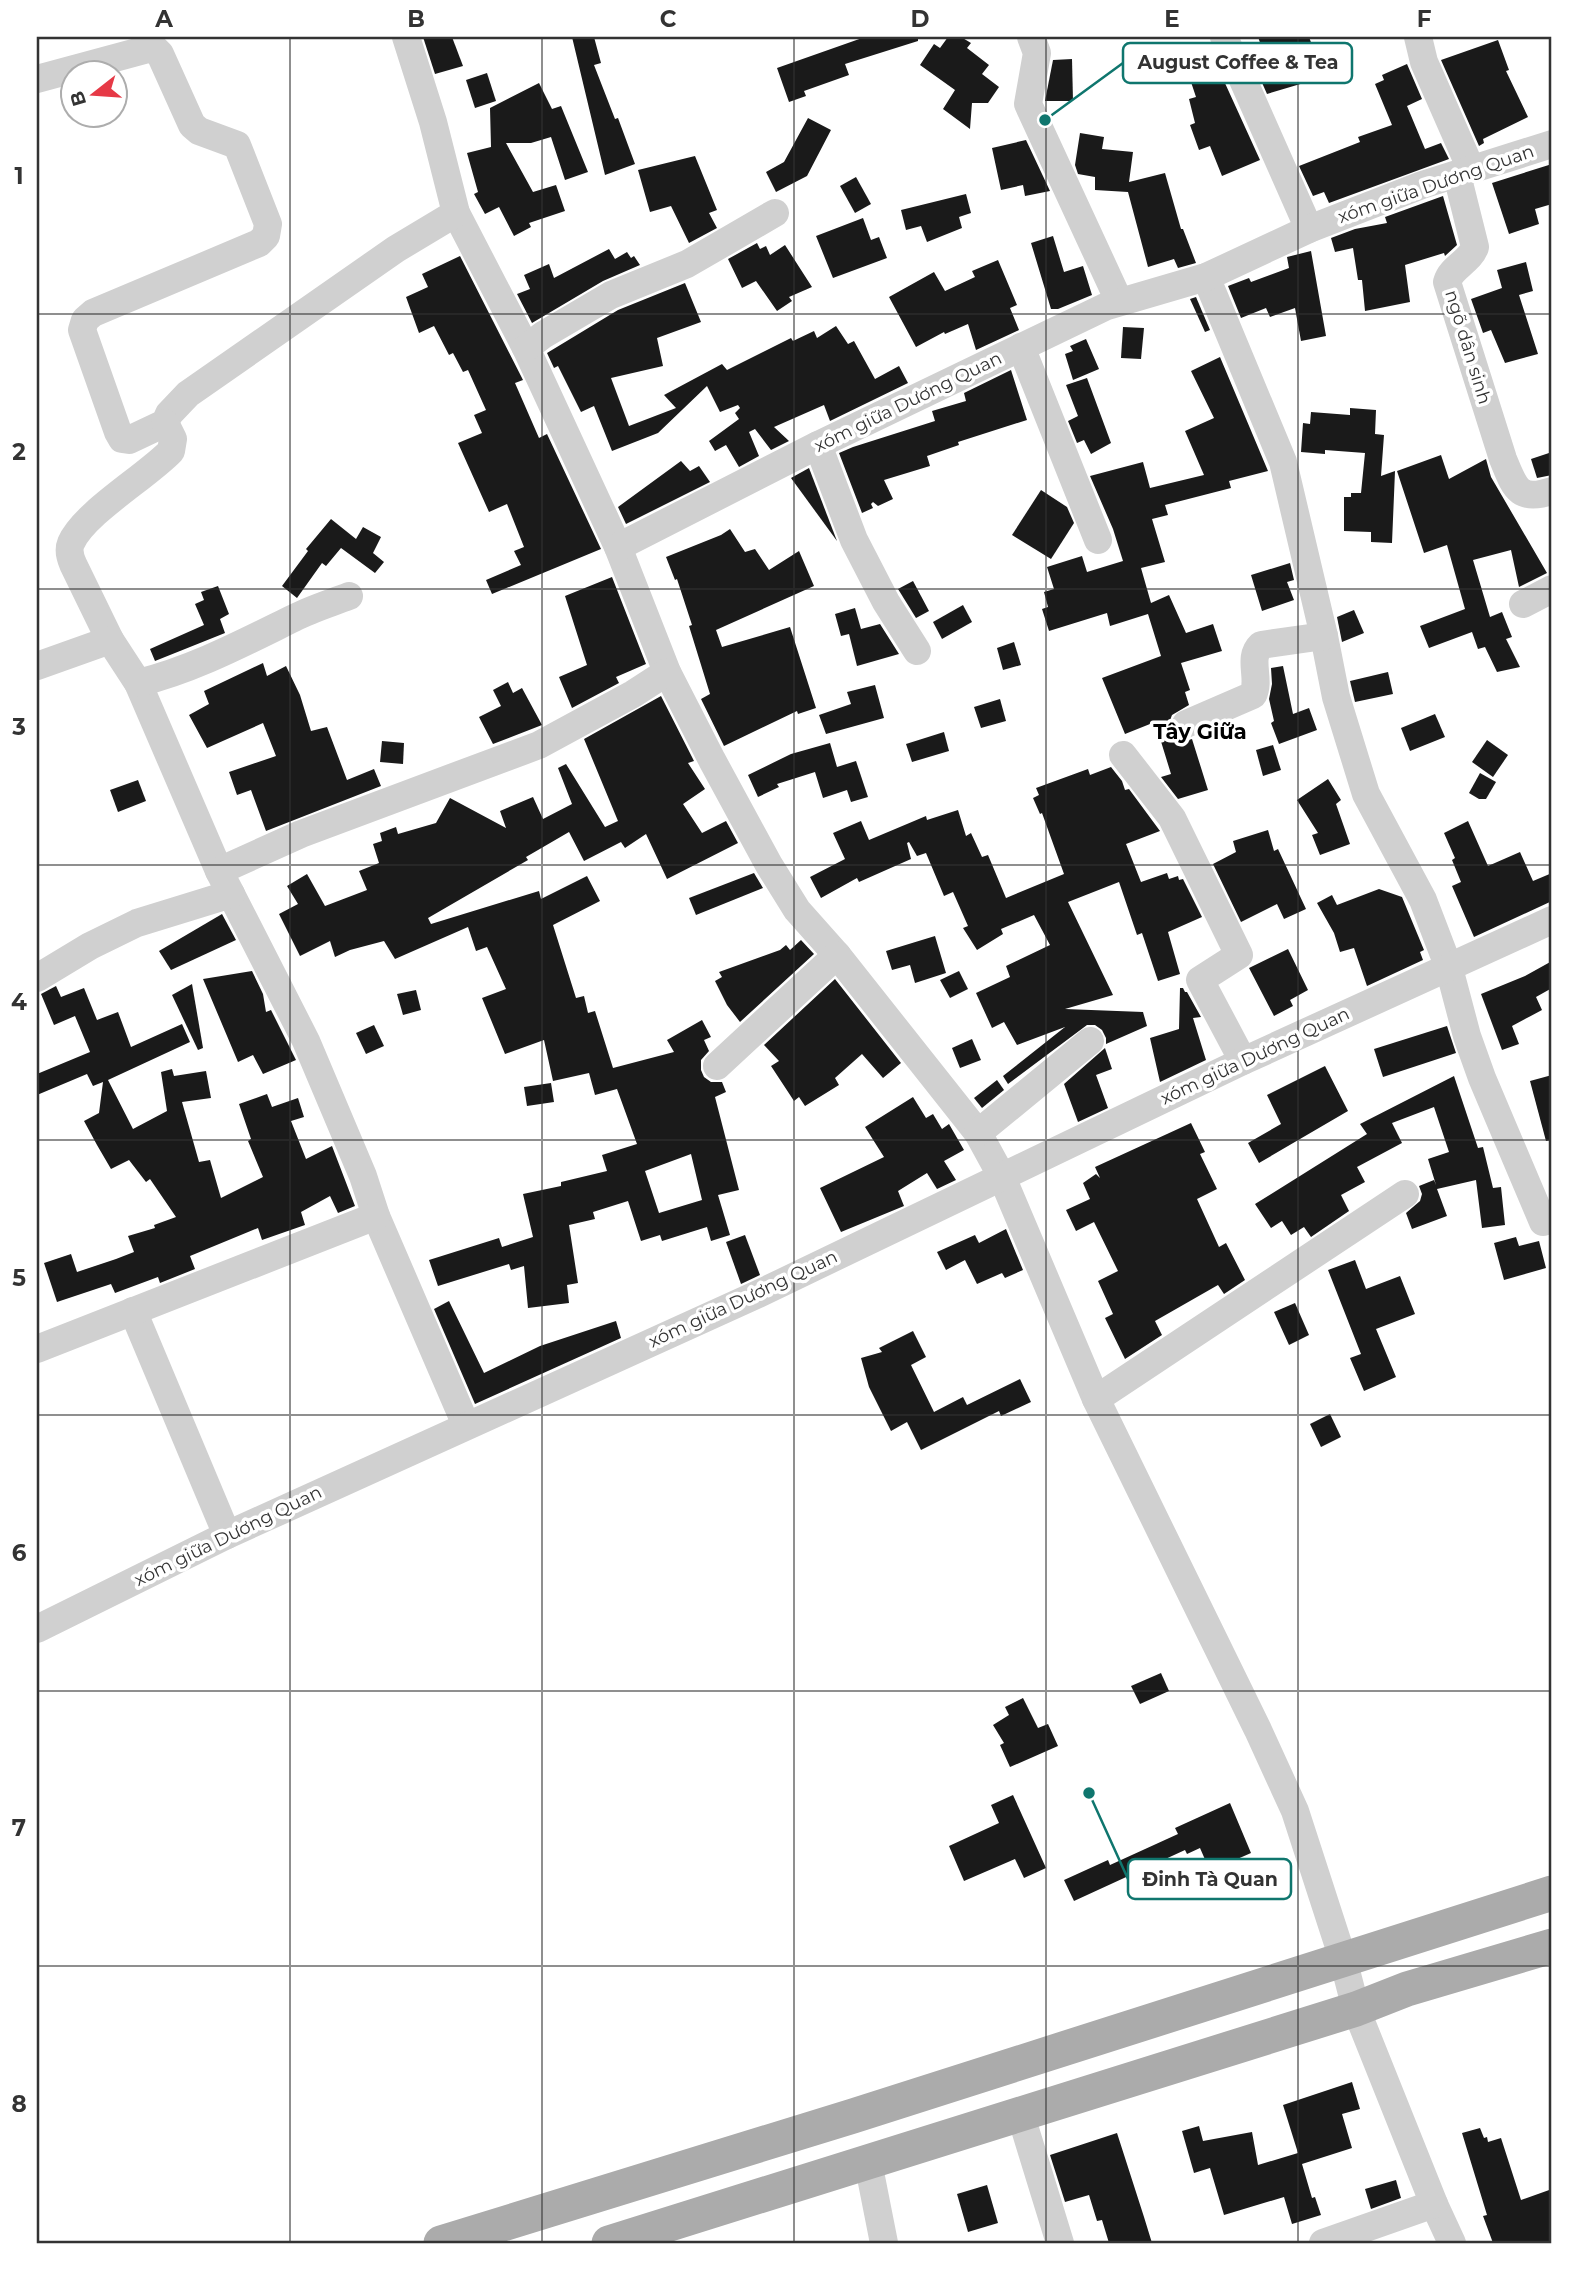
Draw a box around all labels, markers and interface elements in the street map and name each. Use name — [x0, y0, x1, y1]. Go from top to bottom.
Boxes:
text: A — [154, 5, 173, 33]
text: B — [407, 5, 425, 33]
text: C — [660, 5, 677, 33]
text: D — [911, 5, 930, 33]
text: E — [1164, 5, 1180, 33]
text: F — [1417, 5, 1432, 33]
callout: August Coffee & Tea — [1123, 43, 1352, 83]
text: August Coffee & Tea — [1137, 51, 1338, 74]
north arrow — [60, 60, 130, 130]
text: B — [65, 89, 91, 109]
street label: xóm giữa Dương Quan — [1335, 140, 1537, 228]
text: 1 — [14, 162, 24, 190]
street label: ngõ dân sinh — [1440, 287, 1496, 407]
street label: xóm giữa Dương Quan — [811, 347, 1005, 457]
text: 2 — [12, 438, 26, 466]
text: 3 — [11, 713, 26, 741]
district label: Tây Giữa — [1153, 719, 1247, 744]
text: 4 — [11, 988, 27, 1016]
street label: xóm giữa Dương Quan — [1157, 1002, 1353, 1110]
street label: xóm giữa Dương Quan — [645, 1245, 841, 1353]
text: 5 — [12, 1264, 26, 1292]
street label: xóm giữa Dương Quan — [131, 1481, 325, 1591]
text: 6 — [12, 1539, 27, 1567]
text: 7 — [12, 1814, 26, 1842]
callout: Đinh Tà Quan — [1128, 1859, 1291, 1899]
text: Đinh Tà Quan — [1142, 1868, 1278, 1891]
text: 8 — [11, 2090, 27, 2118]

